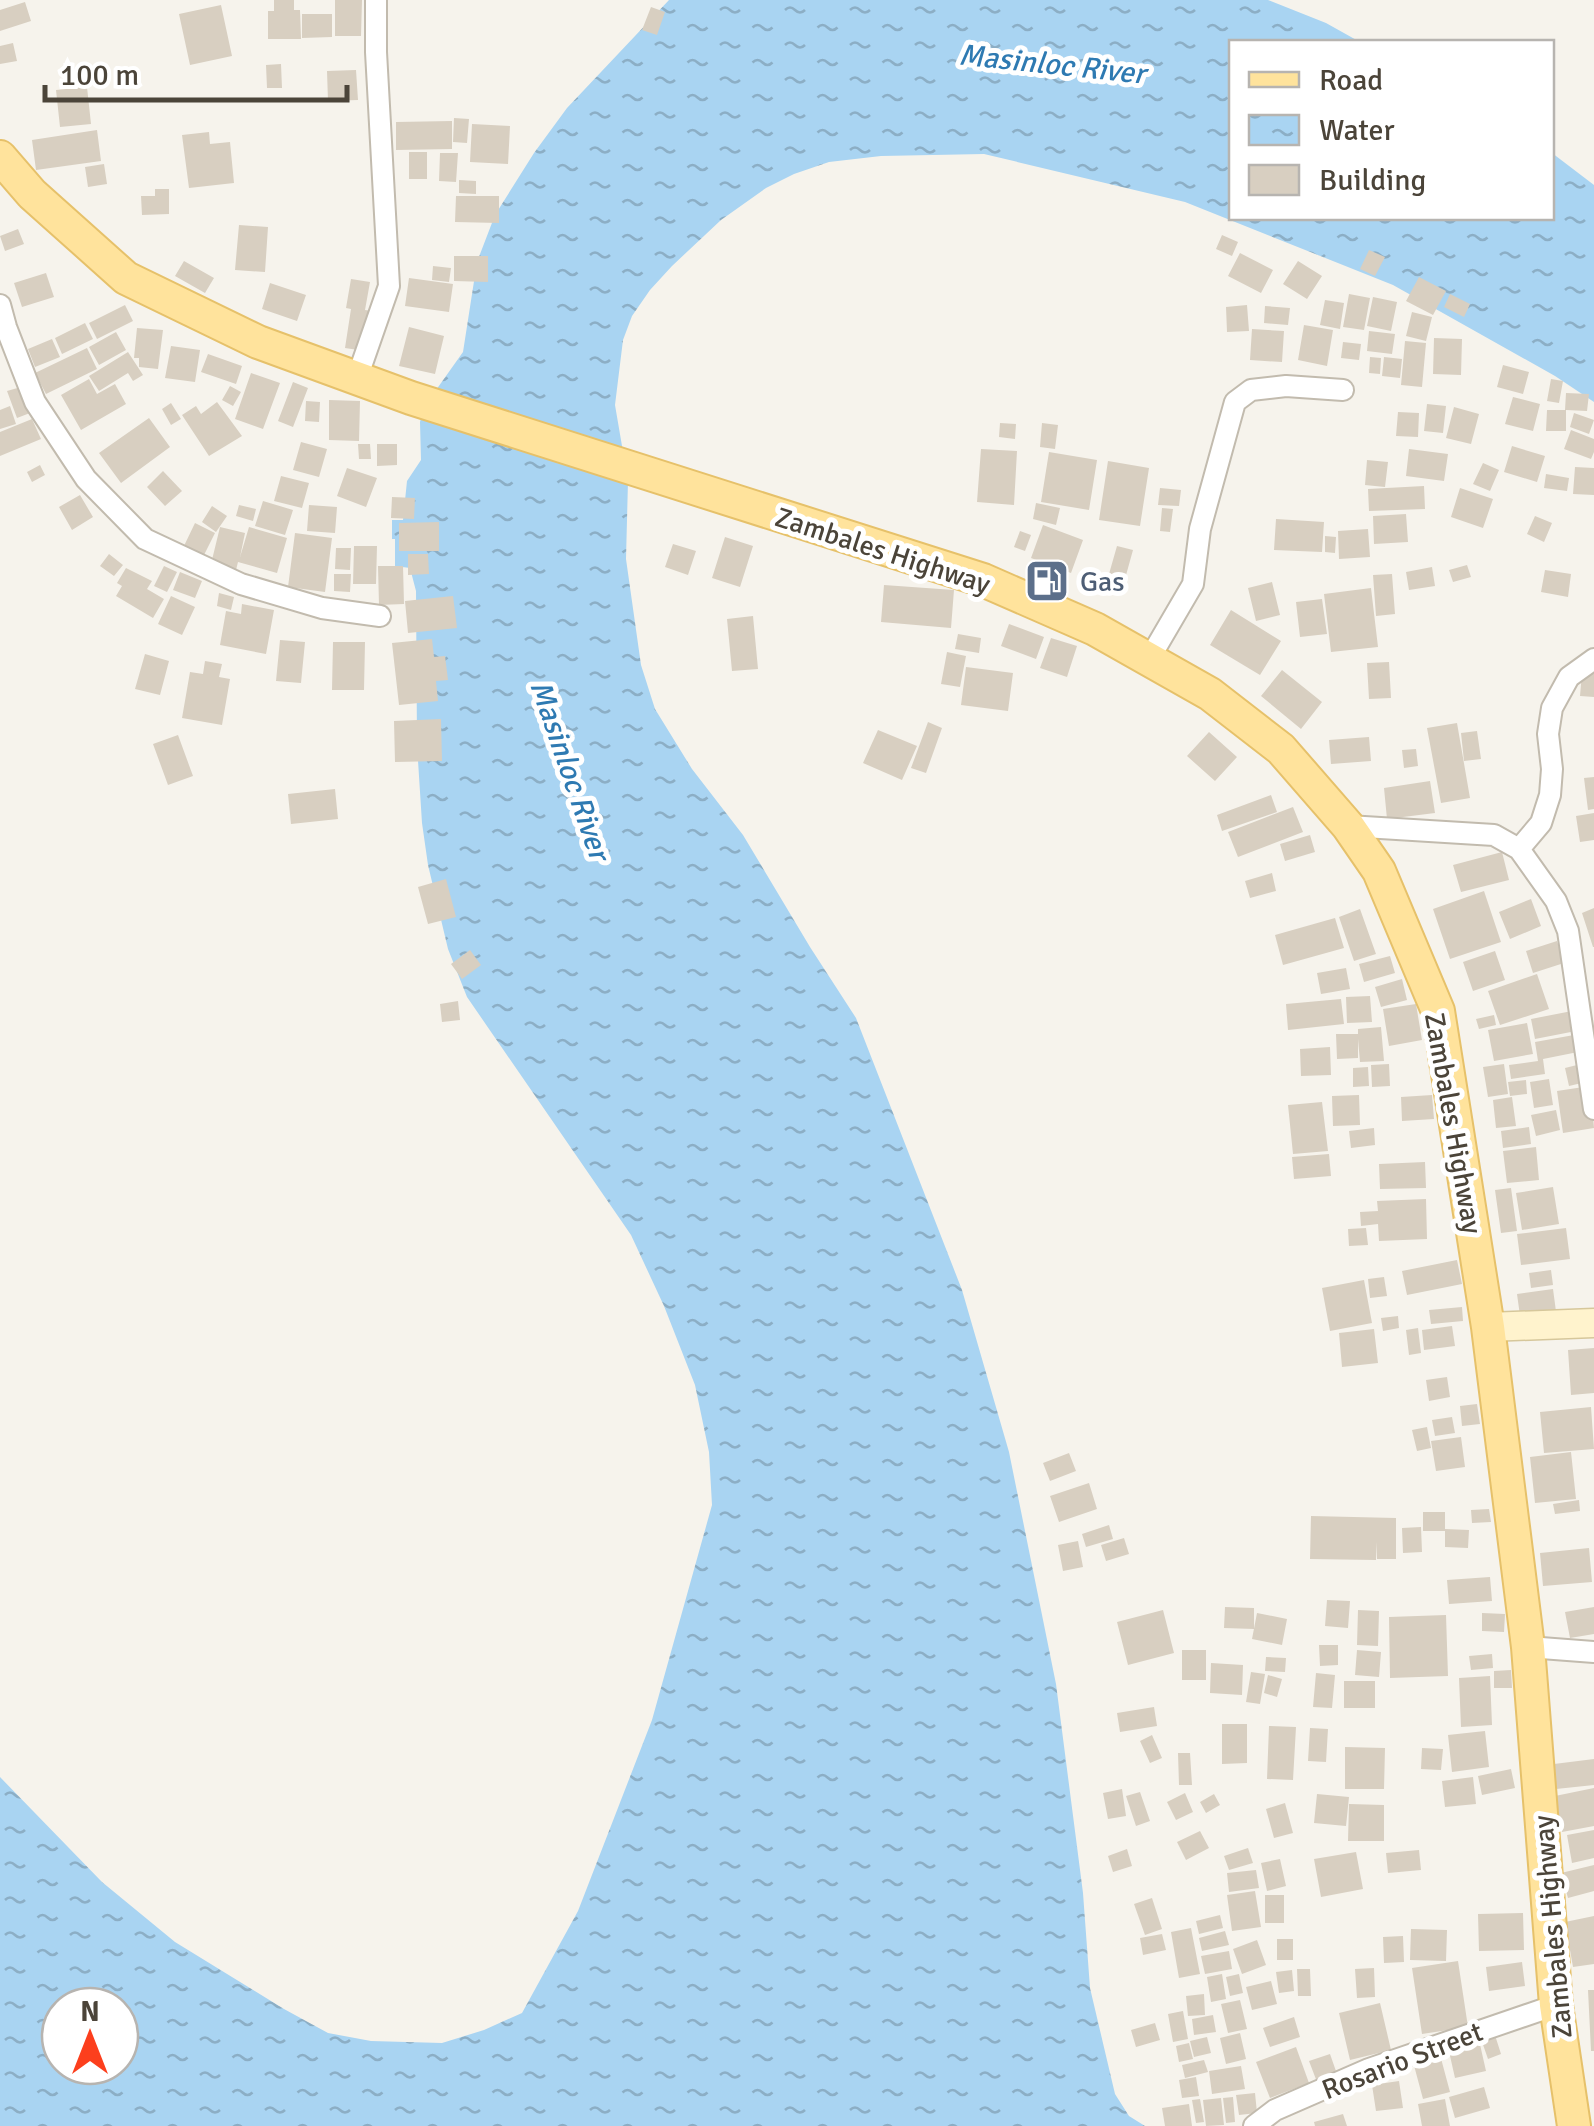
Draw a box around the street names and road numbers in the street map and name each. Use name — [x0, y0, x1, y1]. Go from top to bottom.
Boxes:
street label: Zambales Highway — [771, 500, 995, 602]
street label: Zambales Highway — [1417, 1010, 1489, 1236]
street label: Zambales Highway — [1526, 1814, 1580, 2040]
street label: Rosario Street — [1317, 2015, 1488, 2107]

